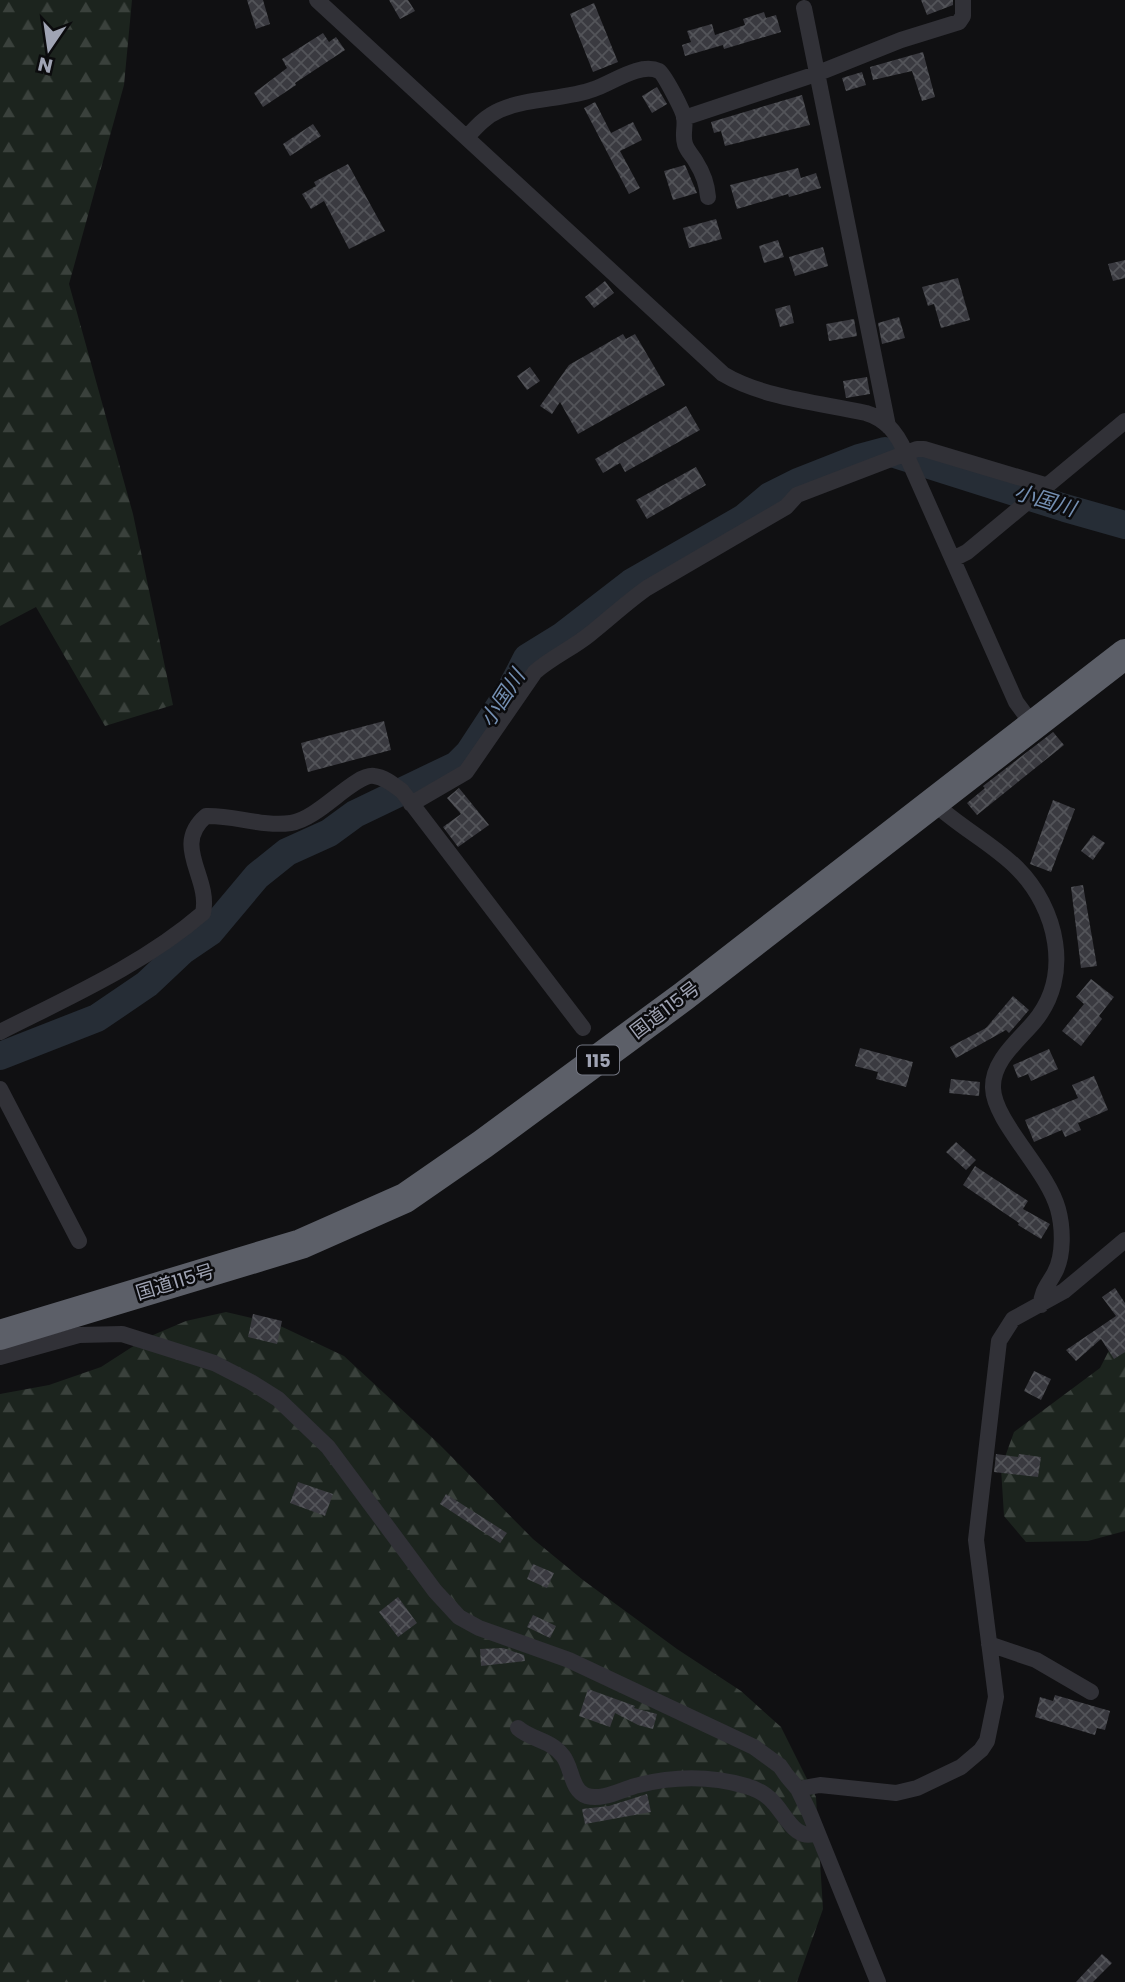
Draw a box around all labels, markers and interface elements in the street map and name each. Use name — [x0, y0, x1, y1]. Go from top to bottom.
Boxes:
north arrow — [14, 14, 84, 84]
text: N — [35, 50, 55, 80]
water label: 小国川 — [1011, 477, 1081, 524]
water label: 小国川 — [473, 662, 532, 732]
street label: 国道115号 — [624, 975, 706, 1045]
road number: 115 — [577, 1045, 619, 1074]
street label: 国道115号 — [132, 1257, 218, 1307]

